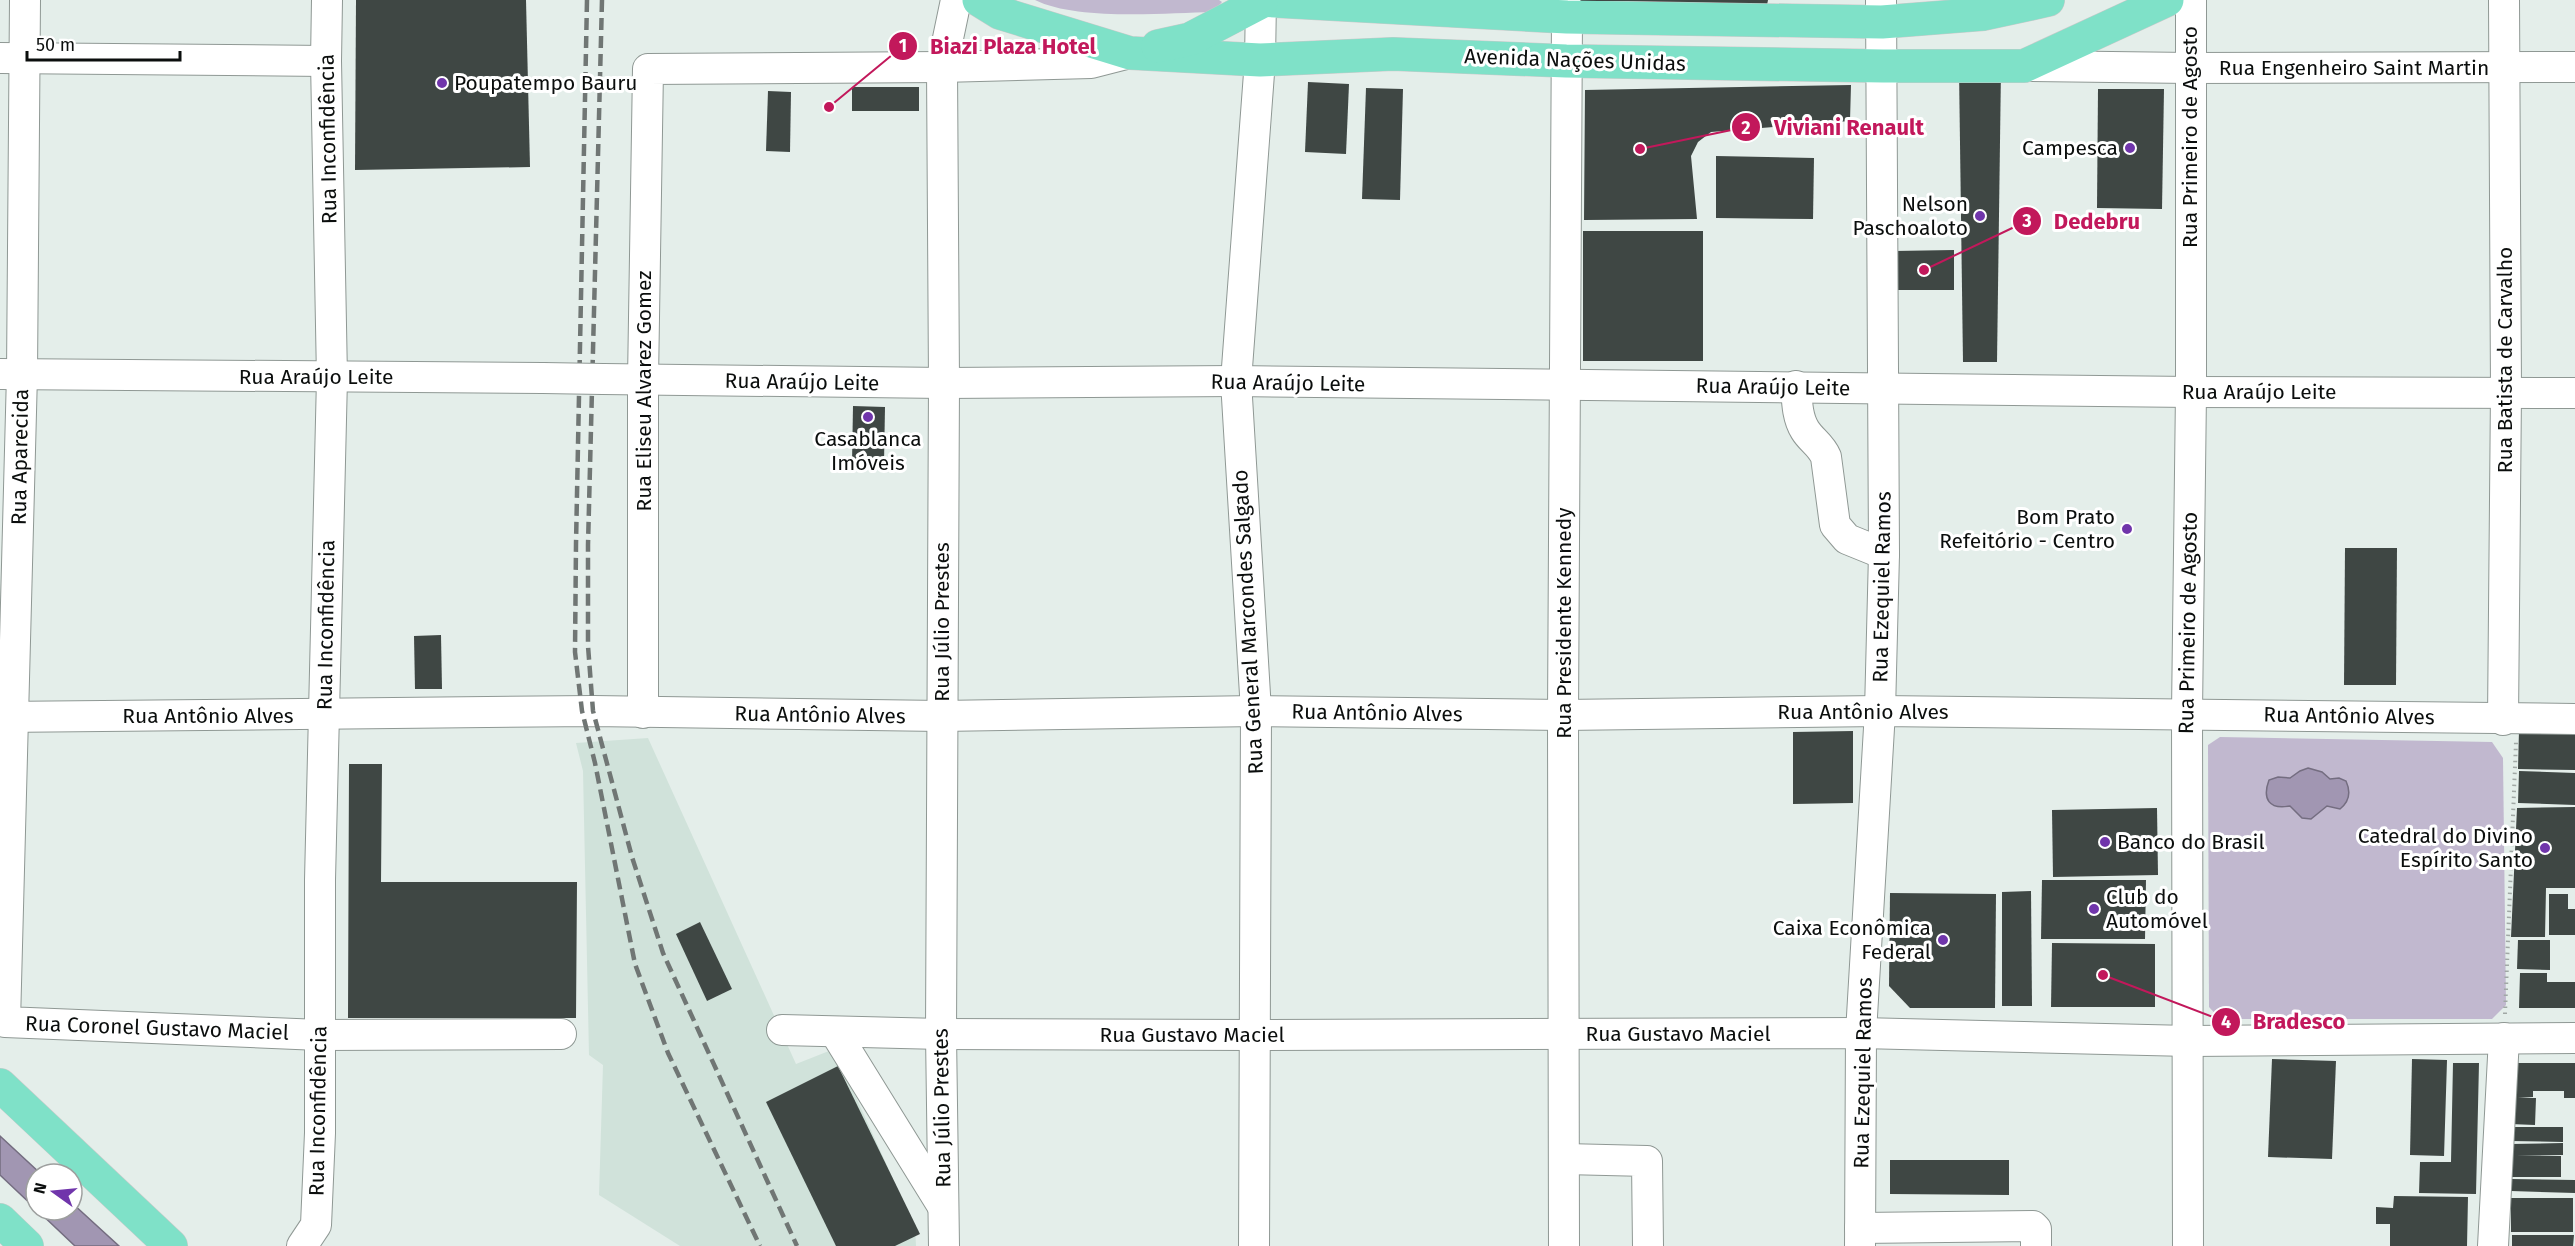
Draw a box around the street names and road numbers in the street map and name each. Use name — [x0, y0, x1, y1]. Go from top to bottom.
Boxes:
street label: Rua Primeiro de Agosto — [2177, 26, 2203, 248]
street label: Avenida Nações Unidas — [1464, 43, 1686, 77]
street label: Rua Inconfidência — [314, 54, 342, 224]
street label: Rua Engenheiro Saint Martin — [2219, 55, 2489, 81]
street label: Rua Batista de Carvalho — [2492, 247, 2518, 473]
street label: Rua Eliseu Alvarez Gomez — [631, 270, 657, 512]
street label: Rua Araújo Leite — [239, 364, 393, 390]
street label: Rua Araújo Leite — [724, 368, 880, 396]
street label: Rua Araújo Leite — [1210, 369, 1366, 397]
street label: Rua Araújo Leite — [1695, 373, 1851, 401]
street label: Rua Araújo Leite — [2182, 379, 2336, 405]
street label: Rua Aparecida — [6, 389, 34, 525]
street label: Rua General Marcondes Salgado — [1227, 469, 1269, 775]
street label: Rua Ezequiel Ramos — [1867, 491, 1897, 683]
street label: Rua Presidente Kennedy — [1551, 507, 1577, 739]
street label: Rua Primeiro de Agosto — [2173, 512, 2203, 734]
street label: Rua Inconfidência — [312, 540, 340, 710]
street label: Rua Júlio Prestes — [929, 542, 955, 702]
street label: Rua Antônio Alves — [1291, 699, 1463, 727]
street label: Rua Antônio Alves — [1777, 699, 1949, 725]
street label: Rua Antônio Alves — [734, 701, 906, 729]
street label: Rua Antônio Alves — [2263, 702, 2435, 730]
street label: Rua Antônio Alves — [122, 703, 294, 729]
street label: Rua Ezequiel Ramos — [1848, 977, 1878, 1169]
street label: Rua Coronel Gustavo Maciel — [25, 1010, 289, 1046]
street label: Rua Gustavo Maciel — [1585, 1021, 1771, 1047]
street label: Rua Gustavo Maciel — [1099, 1022, 1285, 1048]
street label: Rua Inconfidência — [304, 1026, 332, 1196]
street label: Rua Júlio Prestes — [928, 1028, 956, 1188]

